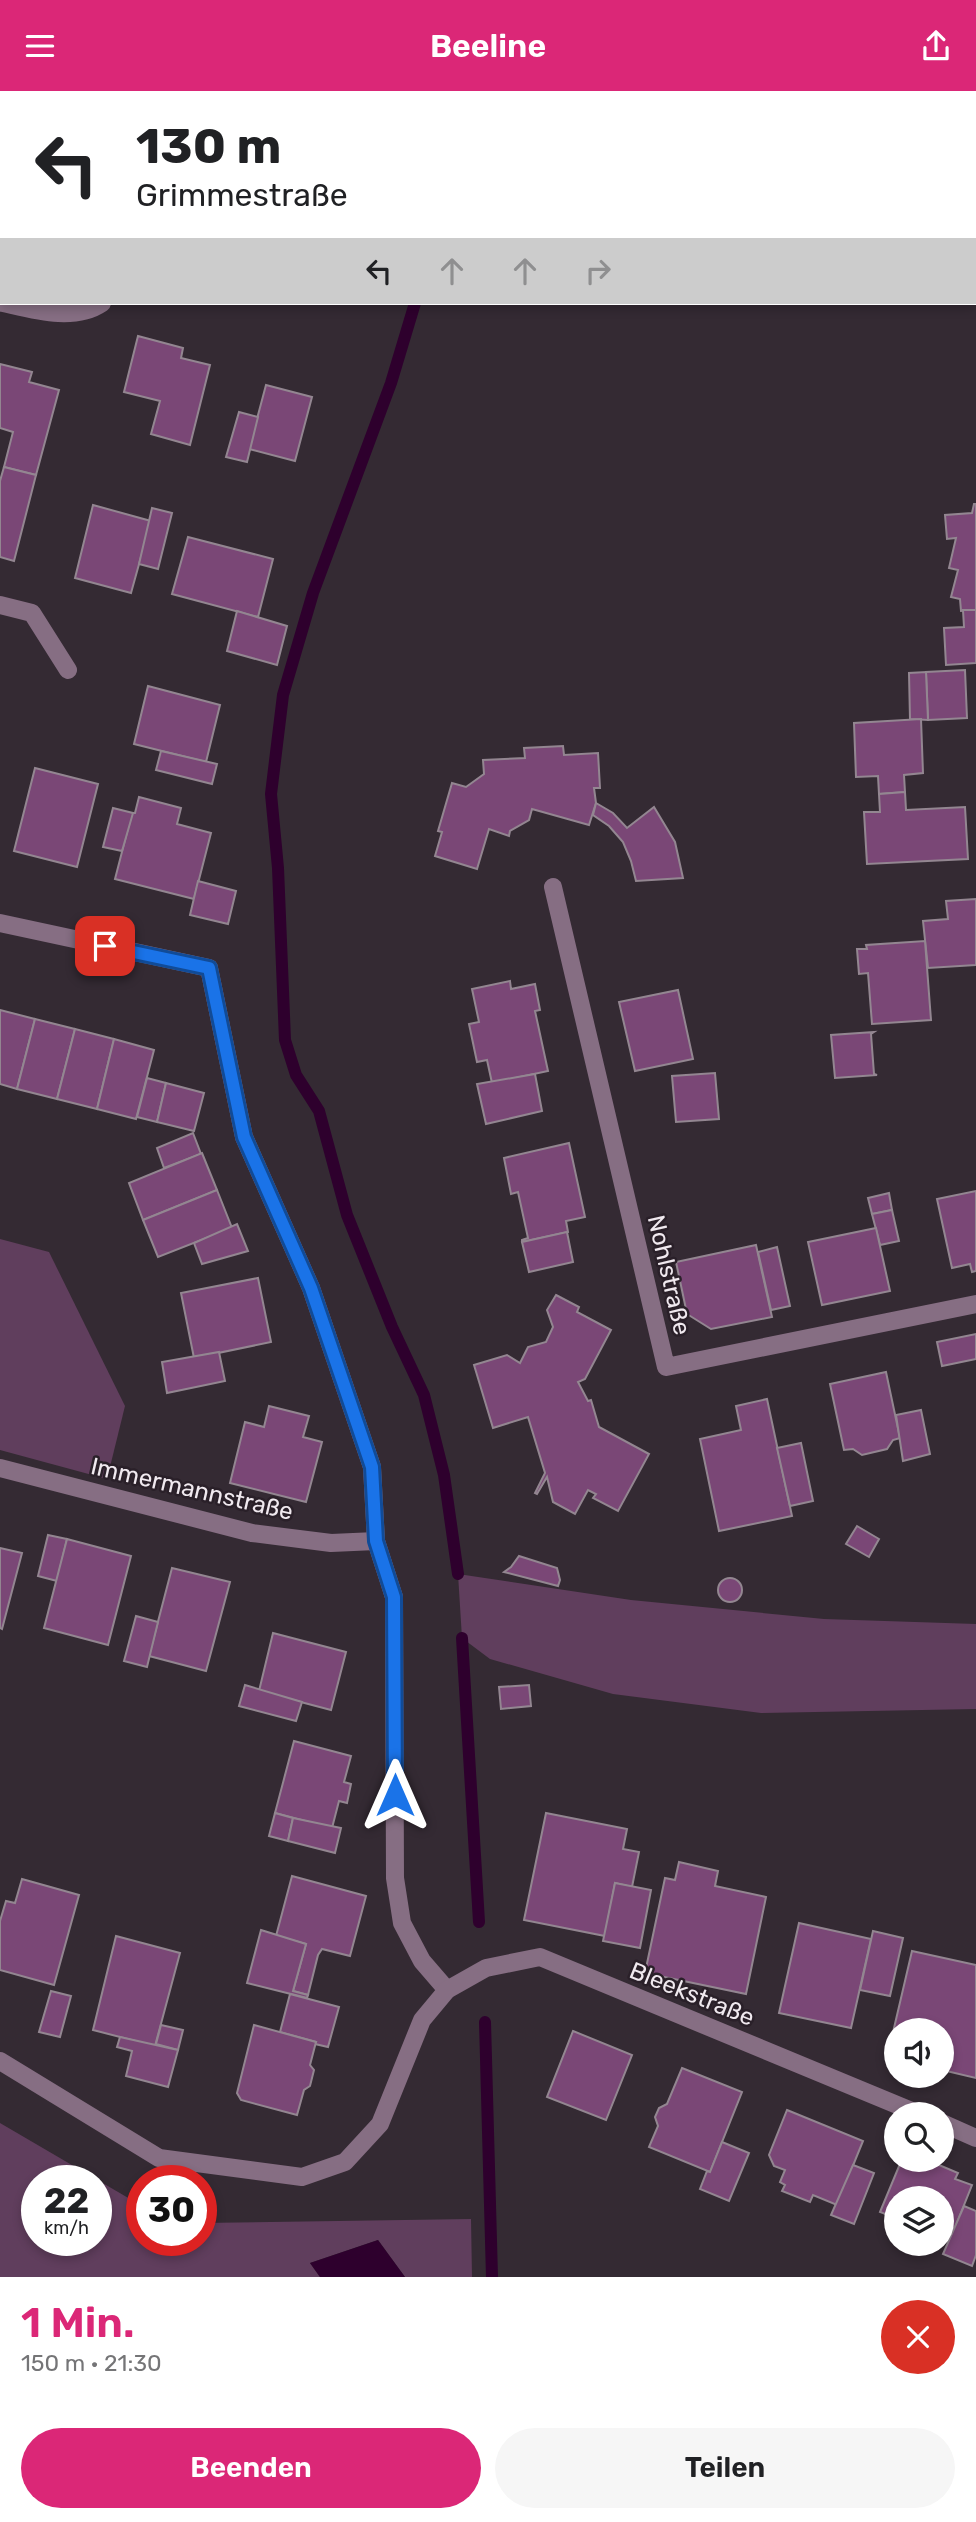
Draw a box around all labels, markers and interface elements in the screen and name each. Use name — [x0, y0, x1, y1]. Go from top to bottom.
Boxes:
icon: menu — [21, 27, 59, 65]
text: Beeline — [430, 27, 546, 65]
icon: share — [917, 27, 955, 65]
text: 130 m — [136, 117, 281, 175]
icon: left — [21, 119, 112, 210]
text: Grimmestraße — [136, 176, 348, 214]
icon: left — [360, 252, 398, 290]
icon: ahead — [433, 252, 471, 290]
icon: ahead — [506, 252, 544, 290]
icon: right — [579, 252, 617, 290]
pin — [75, 916, 135, 976]
icon: arrive — [86, 927, 124, 965]
street label: Nohlstraße — [642, 1212, 696, 1338]
street label: Immermannstraße — [88, 1452, 296, 1526]
position arrow — [358, 1758, 432, 1832]
street label: Bleekstraße — [625, 1956, 759, 2032]
map controls — [884, 2018, 954, 2256]
button: sound — [884, 2018, 954, 2088]
button: search — [884, 2102, 954, 2172]
speed limit sign: 30 — [126, 2165, 217, 2256]
text: 22 — [44, 2180, 89, 2222]
button: layers — [884, 2186, 954, 2256]
text: km/h — [44, 2217, 89, 2239]
text: 1 Min. — [21, 2298, 134, 2348]
button: close — [881, 2300, 955, 2374]
text: 150 m · 21:30 — [21, 2349, 162, 2377]
button: Beenden — [21, 2428, 481, 2508]
button: Teilen — [495, 2428, 955, 2508]

